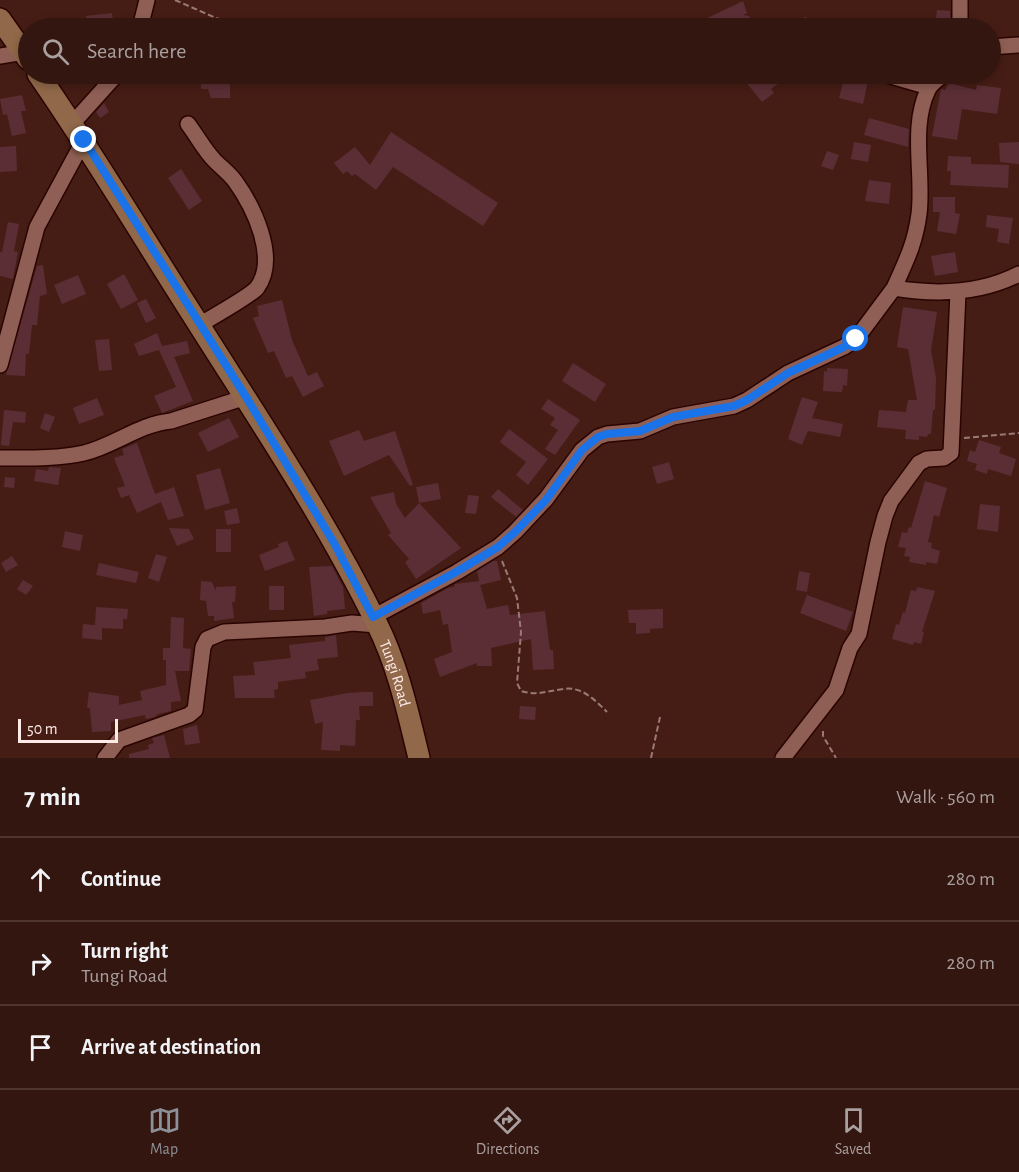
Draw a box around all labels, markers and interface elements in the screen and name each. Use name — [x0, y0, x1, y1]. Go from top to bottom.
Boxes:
search box — [18, 18, 1001, 84]
icon: search — [39, 35, 72, 68]
text: Search here — [87, 40, 186, 62]
route end — [70, 126, 96, 152]
route start — [842, 325, 868, 351]
street label: Tungi Road — [376, 638, 413, 708]
scale bar — [18, 716, 118, 744]
text: 50 m — [27, 721, 58, 737]
text: 7 min — [24, 784, 81, 810]
text: Walk · 560 m — [896, 787, 995, 807]
icon: ahead — [24, 863, 57, 896]
text: Continue — [81, 868, 161, 890]
text: 280 m — [947, 869, 995, 889]
text: Turn right — [81, 940, 168, 962]
icon: right — [24, 947, 57, 980]
text: 280 m — [947, 953, 995, 973]
text: Tungi Road — [81, 966, 167, 986]
icon: arrive — [24, 1031, 57, 1064]
text: Arrive at destination — [81, 1036, 261, 1058]
tab: Map — [148, 1104, 181, 1159]
tab: Directions — [476, 1104, 540, 1159]
tab: Saved — [835, 1104, 871, 1159]

